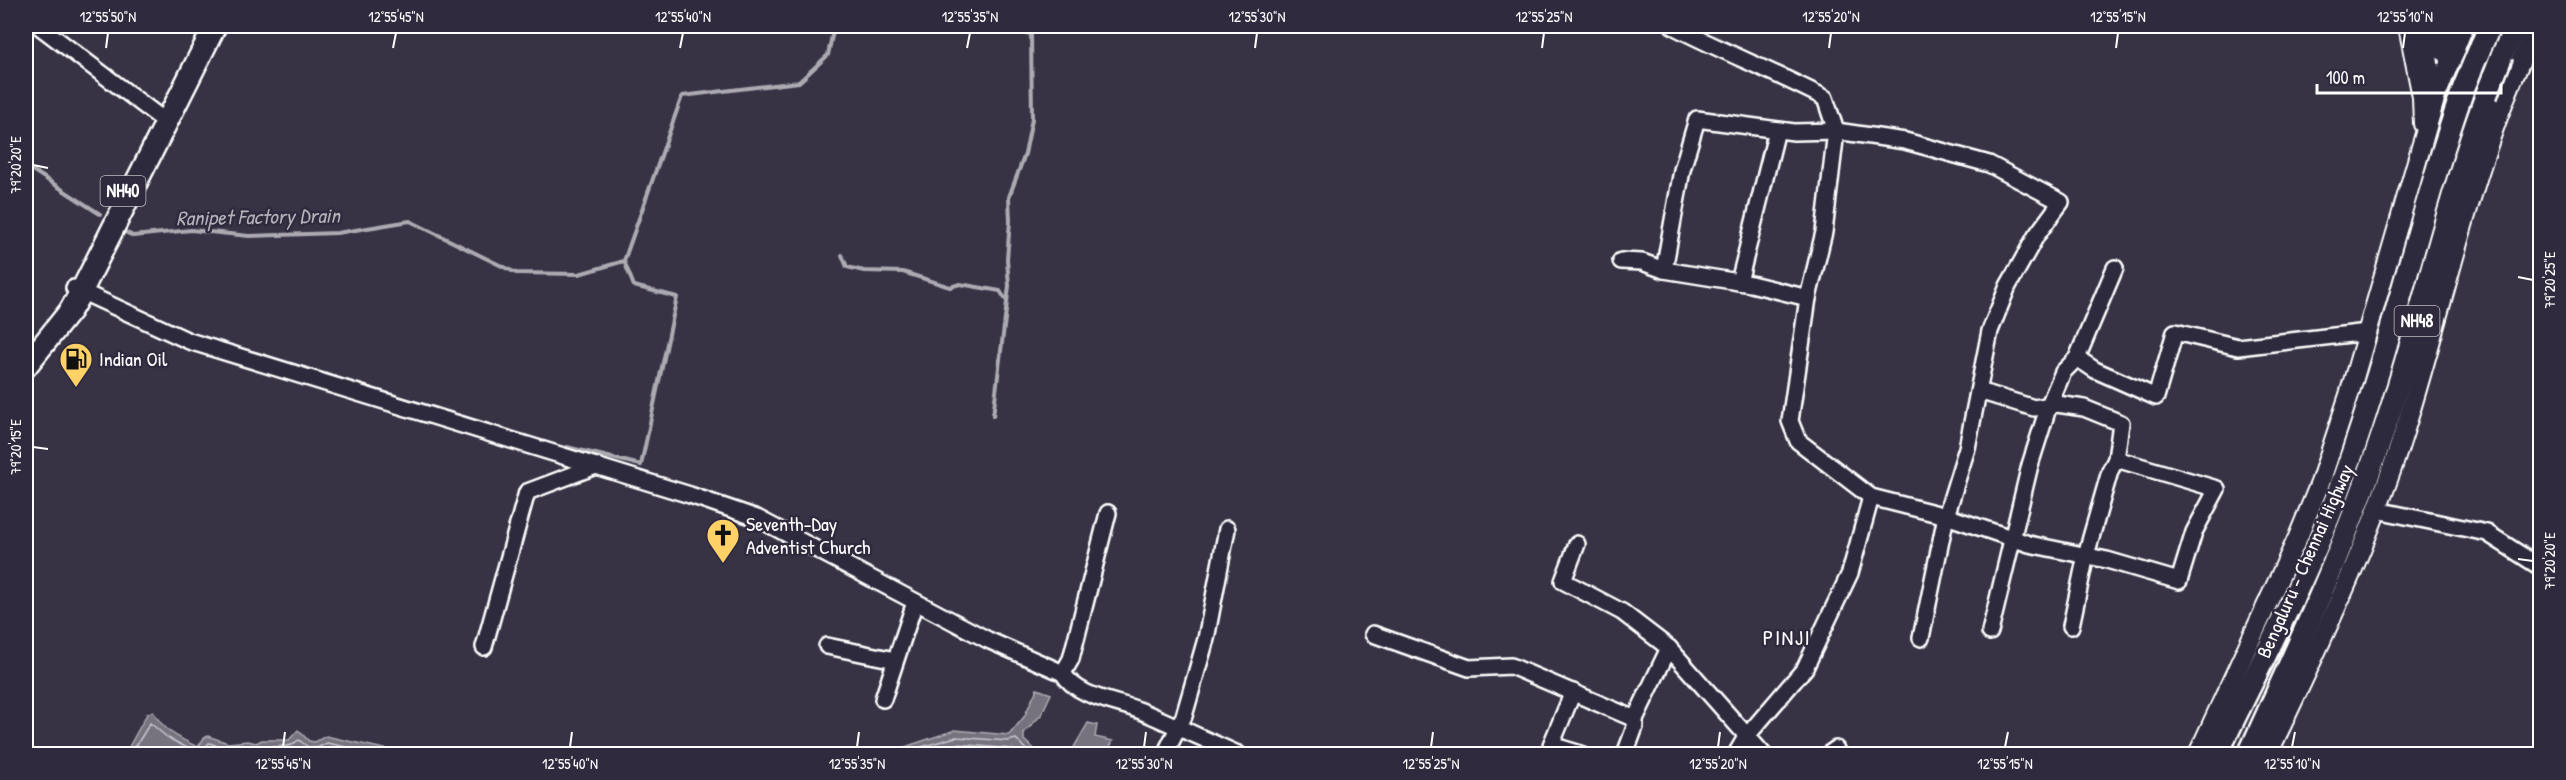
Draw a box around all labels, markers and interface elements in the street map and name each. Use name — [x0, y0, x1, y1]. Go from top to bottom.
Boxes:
text: 12°55'50"N — [80, 6, 136, 27]
text: 12°55'45"N — [368, 6, 424, 27]
text: 12°55'40"N — [655, 6, 711, 27]
text: 12°55'35"N — [942, 6, 998, 27]
text: 12°55'30"N — [1228, 6, 1286, 27]
text: 12°55'25"N — [1516, 6, 1573, 27]
text: 12°55'20"N — [1802, 6, 1860, 27]
text: 12°55'15"N — [2090, 6, 2146, 27]
text: 12°55'10"N — [2377, 6, 2433, 27]
scale bar — [2317, 57, 2502, 95]
text: 100 m — [2326, 65, 2365, 90]
text: 79°20'20"E — [5, 136, 26, 194]
road number: NH40 — [100, 176, 146, 206]
water label: Ranipet Factory Drain — [176, 201, 342, 232]
text: 79°20'25"E — [2539, 251, 2560, 309]
road number: NH48 — [2394, 306, 2440, 336]
fuel station icon: Indian Oil — [58, 341, 94, 388]
place label: Indian Oil — [99, 345, 168, 372]
text: 79°20'15"E — [5, 419, 26, 475]
street label: Bengaluru - Chennai Highway — [2250, 460, 2359, 662]
place label: Seventh-Day Adventist Church — [746, 510, 870, 560]
church icon: Seventh-Day Adventist Church — [705, 517, 741, 564]
text: 79°20'20"E — [2539, 532, 2560, 590]
district label: PINJI — [1763, 622, 1811, 652]
text: 12°55'45"N — [255, 753, 311, 774]
text: 12°55'40"N — [542, 753, 598, 774]
text: 12°55'35"N — [829, 753, 885, 774]
text: 12°55'30"N — [1115, 753, 1173, 774]
text: 12°55'25"N — [1403, 753, 1460, 774]
text: 12°55'20"N — [1689, 753, 1747, 774]
text: 12°55'15"N — [1977, 753, 2033, 774]
text: 12°55'10"N — [2264, 753, 2320, 774]

